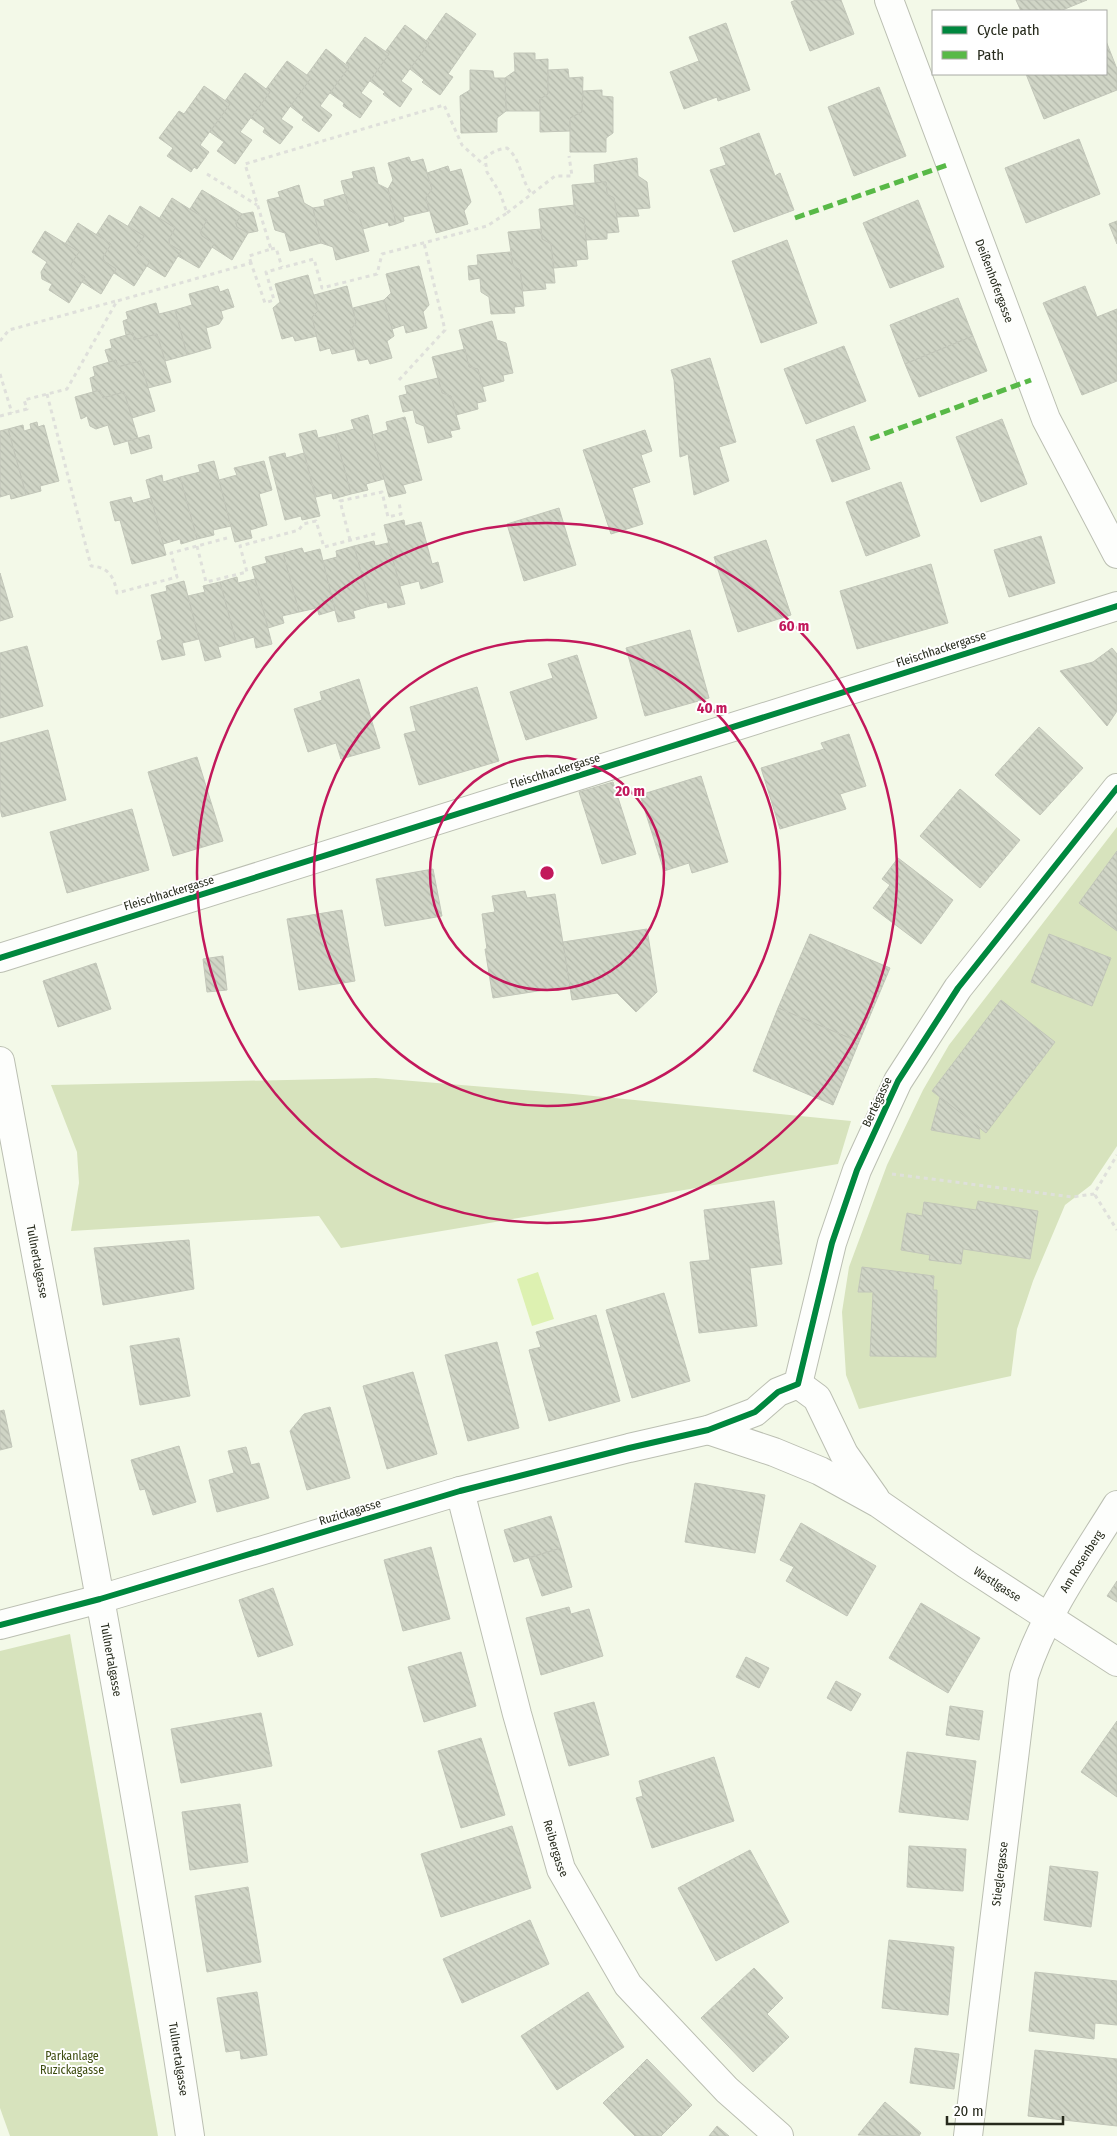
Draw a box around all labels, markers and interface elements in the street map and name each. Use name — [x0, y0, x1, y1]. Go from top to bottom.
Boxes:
legend — [932, 10, 1107, 75]
text: Cycle path — [977, 21, 1040, 39]
text: Path — [977, 46, 1004, 64]
street label: Deißenhofergasse — [972, 237, 1016, 325]
text: 60 m — [779, 617, 809, 635]
street label: Fleischhackergasse — [894, 628, 988, 670]
text: 40 m — [697, 699, 727, 717]
street label: Fleischhackergasse — [508, 751, 602, 791]
text: 20 m — [614, 782, 645, 800]
centre of rings — [538, 864, 556, 882]
street label: Fleischhackergasse — [122, 873, 216, 913]
street label: Bertégasse — [859, 1075, 895, 1129]
street label: Tullnertalgasse — [24, 1224, 51, 1299]
street label: Ruzickagasse — [317, 1496, 383, 1528]
street label: Am Rosenberg — [1057, 1527, 1106, 1595]
street label: Wastlgasse — [971, 1564, 1024, 1605]
street label: Tullnertalgasse — [98, 1622, 125, 1698]
street label: Reibergasse — [540, 1818, 571, 1880]
street label: Stieglergasse — [989, 1841, 1011, 1907]
street label: Tullnertalgasse — [166, 2021, 191, 2097]
park label: Parkanlage Ruzickagasse — [40, 2049, 104, 2077]
scale bar — [947, 2094, 1063, 2126]
text: 20 m — [954, 2102, 984, 2120]

